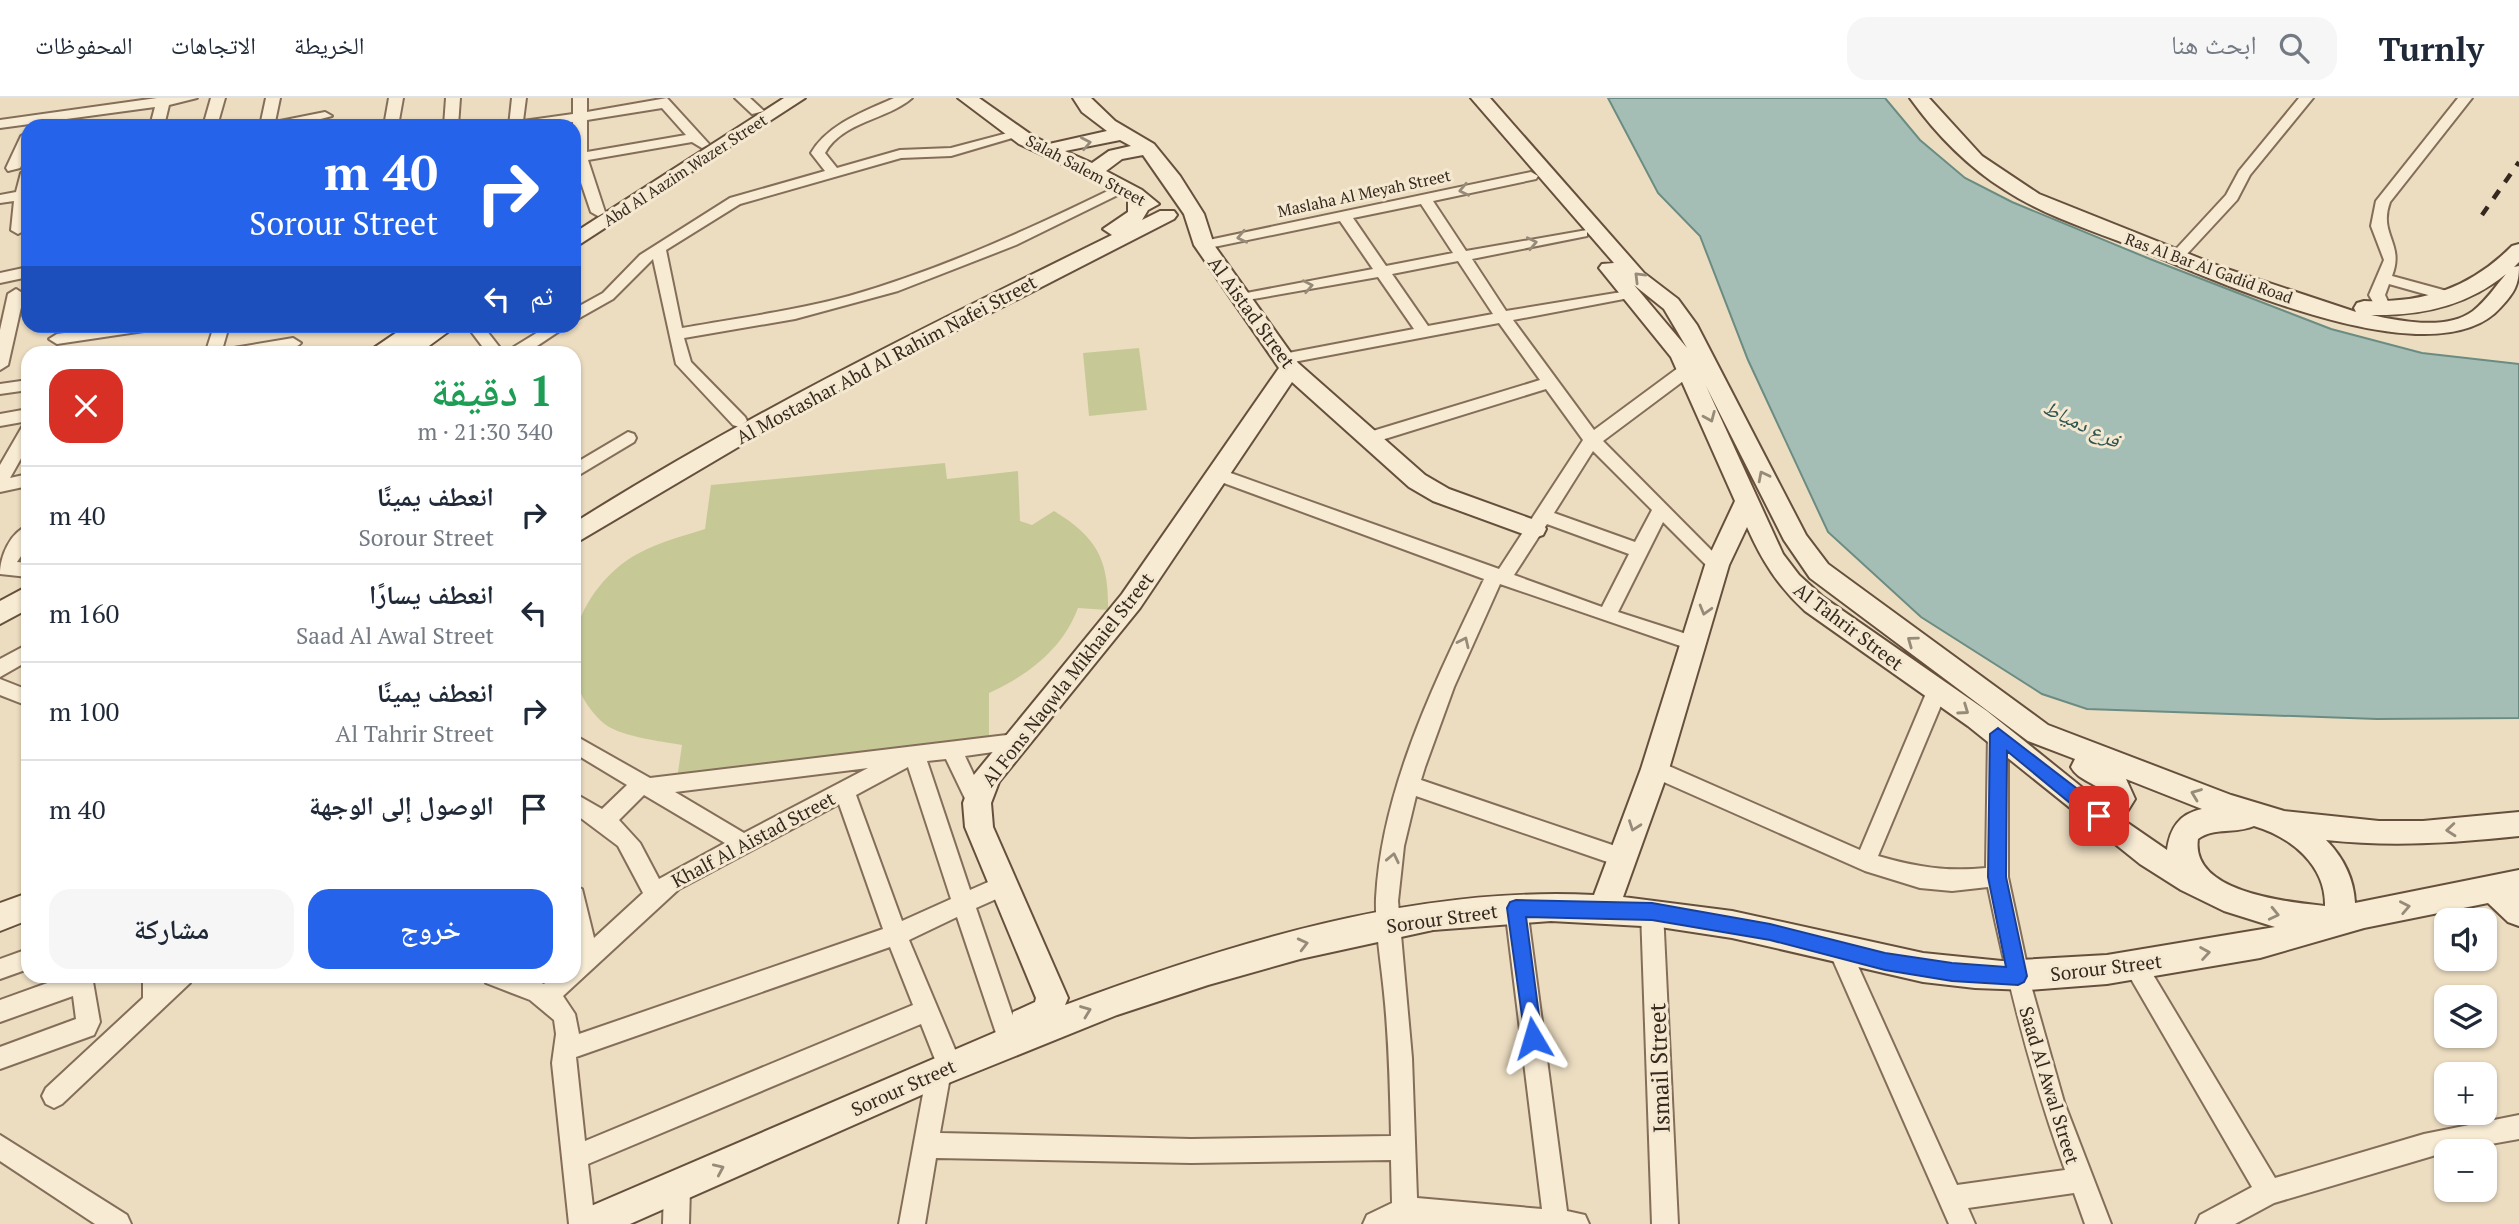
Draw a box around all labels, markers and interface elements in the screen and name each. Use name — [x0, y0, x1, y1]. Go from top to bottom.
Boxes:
search box — [1847, 17, 2337, 80]
text: ابحث هنا — [2171, 27, 2257, 61]
text: Turnly — [2379, 27, 2484, 70]
text: المحفوظات — [35, 29, 133, 61]
text: الاتجاهات — [171, 29, 256, 61]
text: الخريطة — [294, 29, 365, 61]
icon: search — [2275, 29, 2313, 67]
street label: Abd Al Aazim Wazer Street — [599, 109, 771, 231]
street label: Salah Salem Street — [1022, 129, 1150, 211]
one-way arrow — [1080, 136, 1092, 151]
text: 40 m — [324, 139, 438, 204]
icon: right — [462, 147, 553, 238]
street label: Maslaha Al Meyah Street — [1276, 164, 1453, 222]
one-way arrow — [1458, 181, 1470, 196]
text: Sorour Street — [249, 202, 438, 244]
street label: Ras Al Bar Al Gadid Road — [2122, 227, 2296, 309]
one-way arrow — [1236, 229, 1248, 244]
one-way arrow — [1526, 236, 1538, 251]
street label: Al Aistad Street — [1203, 251, 1301, 373]
street label: Al Mostashar Abd Al Rahim Nafei Street — [731, 269, 1041, 449]
one-way arrow — [1634, 272, 1647, 285]
text: ثم — [530, 278, 553, 312]
one-way arrow — [1302, 279, 1314, 294]
icon: left — [478, 280, 516, 318]
text: 1 دقيقة — [431, 362, 553, 418]
button: close — [49, 369, 123, 443]
water label: فرع دمياط — [2039, 392, 2127, 454]
one-way arrow — [1702, 411, 1716, 423]
text: 340 m · 21:30 — [418, 416, 553, 447]
one-way arrow — [1758, 471, 1772, 483]
text: انعطف يمينًا — [377, 479, 494, 513]
icon: right — [515, 496, 553, 534]
text: 40 m — [49, 498, 106, 532]
text: Sorour Street — [358, 522, 494, 553]
street label: Al Fons Naqwla Mikhaiel Street — [976, 567, 1158, 791]
text: انعطف يسارًا — [369, 577, 494, 611]
street label: Al Tahrir Street — [1789, 577, 1909, 675]
icon: left — [515, 594, 553, 632]
text: 160 m — [49, 596, 119, 630]
one-way arrow — [1698, 604, 1713, 616]
text: Saad Al Awal Street — [296, 620, 494, 651]
one-way arrow — [1455, 637, 1469, 649]
one-way arrow — [1907, 637, 1920, 650]
text: انعطف يمينًا — [377, 675, 494, 709]
icon: right — [515, 692, 553, 730]
text: 100 m — [49, 694, 119, 728]
one-way arrow — [1956, 702, 1969, 714]
text: Al Tahrir Street — [336, 718, 494, 749]
street label: Khalf Al Aistad Street — [667, 785, 839, 893]
pin — [2069, 786, 2129, 846]
text: الوصول إلى الوجهة — [309, 788, 494, 822]
one-way arrow — [2191, 789, 2203, 803]
icon: arrive — [515, 790, 553, 828]
text: 40 m — [49, 792, 106, 826]
icon: arrive — [2080, 797, 2118, 835]
one-way arrow — [1628, 820, 1642, 832]
one-way arrow — [2445, 822, 2456, 837]
one-way arrow — [1384, 852, 1399, 864]
button: مشاركة — [49, 889, 294, 969]
button: خروج — [308, 889, 553, 969]
street label: Sorour Street — [1385, 898, 1499, 938]
one-way arrow — [2399, 900, 2411, 915]
one-way arrow — [2268, 906, 2280, 920]
map controls — [2434, 908, 2497, 1202]
button: sound — [2434, 908, 2497, 971]
one-way arrow — [1297, 938, 1309, 953]
one-way arrow — [2199, 946, 2211, 961]
street label: Sorour Street — [2049, 948, 2163, 986]
button: layers — [2434, 985, 2497, 1048]
position arrow — [1496, 1001, 1570, 1075]
street label: Ismail Street — [1641, 1002, 1677, 1134]
street label: Saad Al Awal Street — [2014, 1003, 2086, 1167]
one-way arrow — [1079, 1005, 1091, 1019]
street label: Sorour Street — [847, 1053, 959, 1121]
button: + — [2434, 1062, 2497, 1125]
button: − — [2434, 1139, 2497, 1202]
one-way arrow — [712, 1163, 725, 1177]

